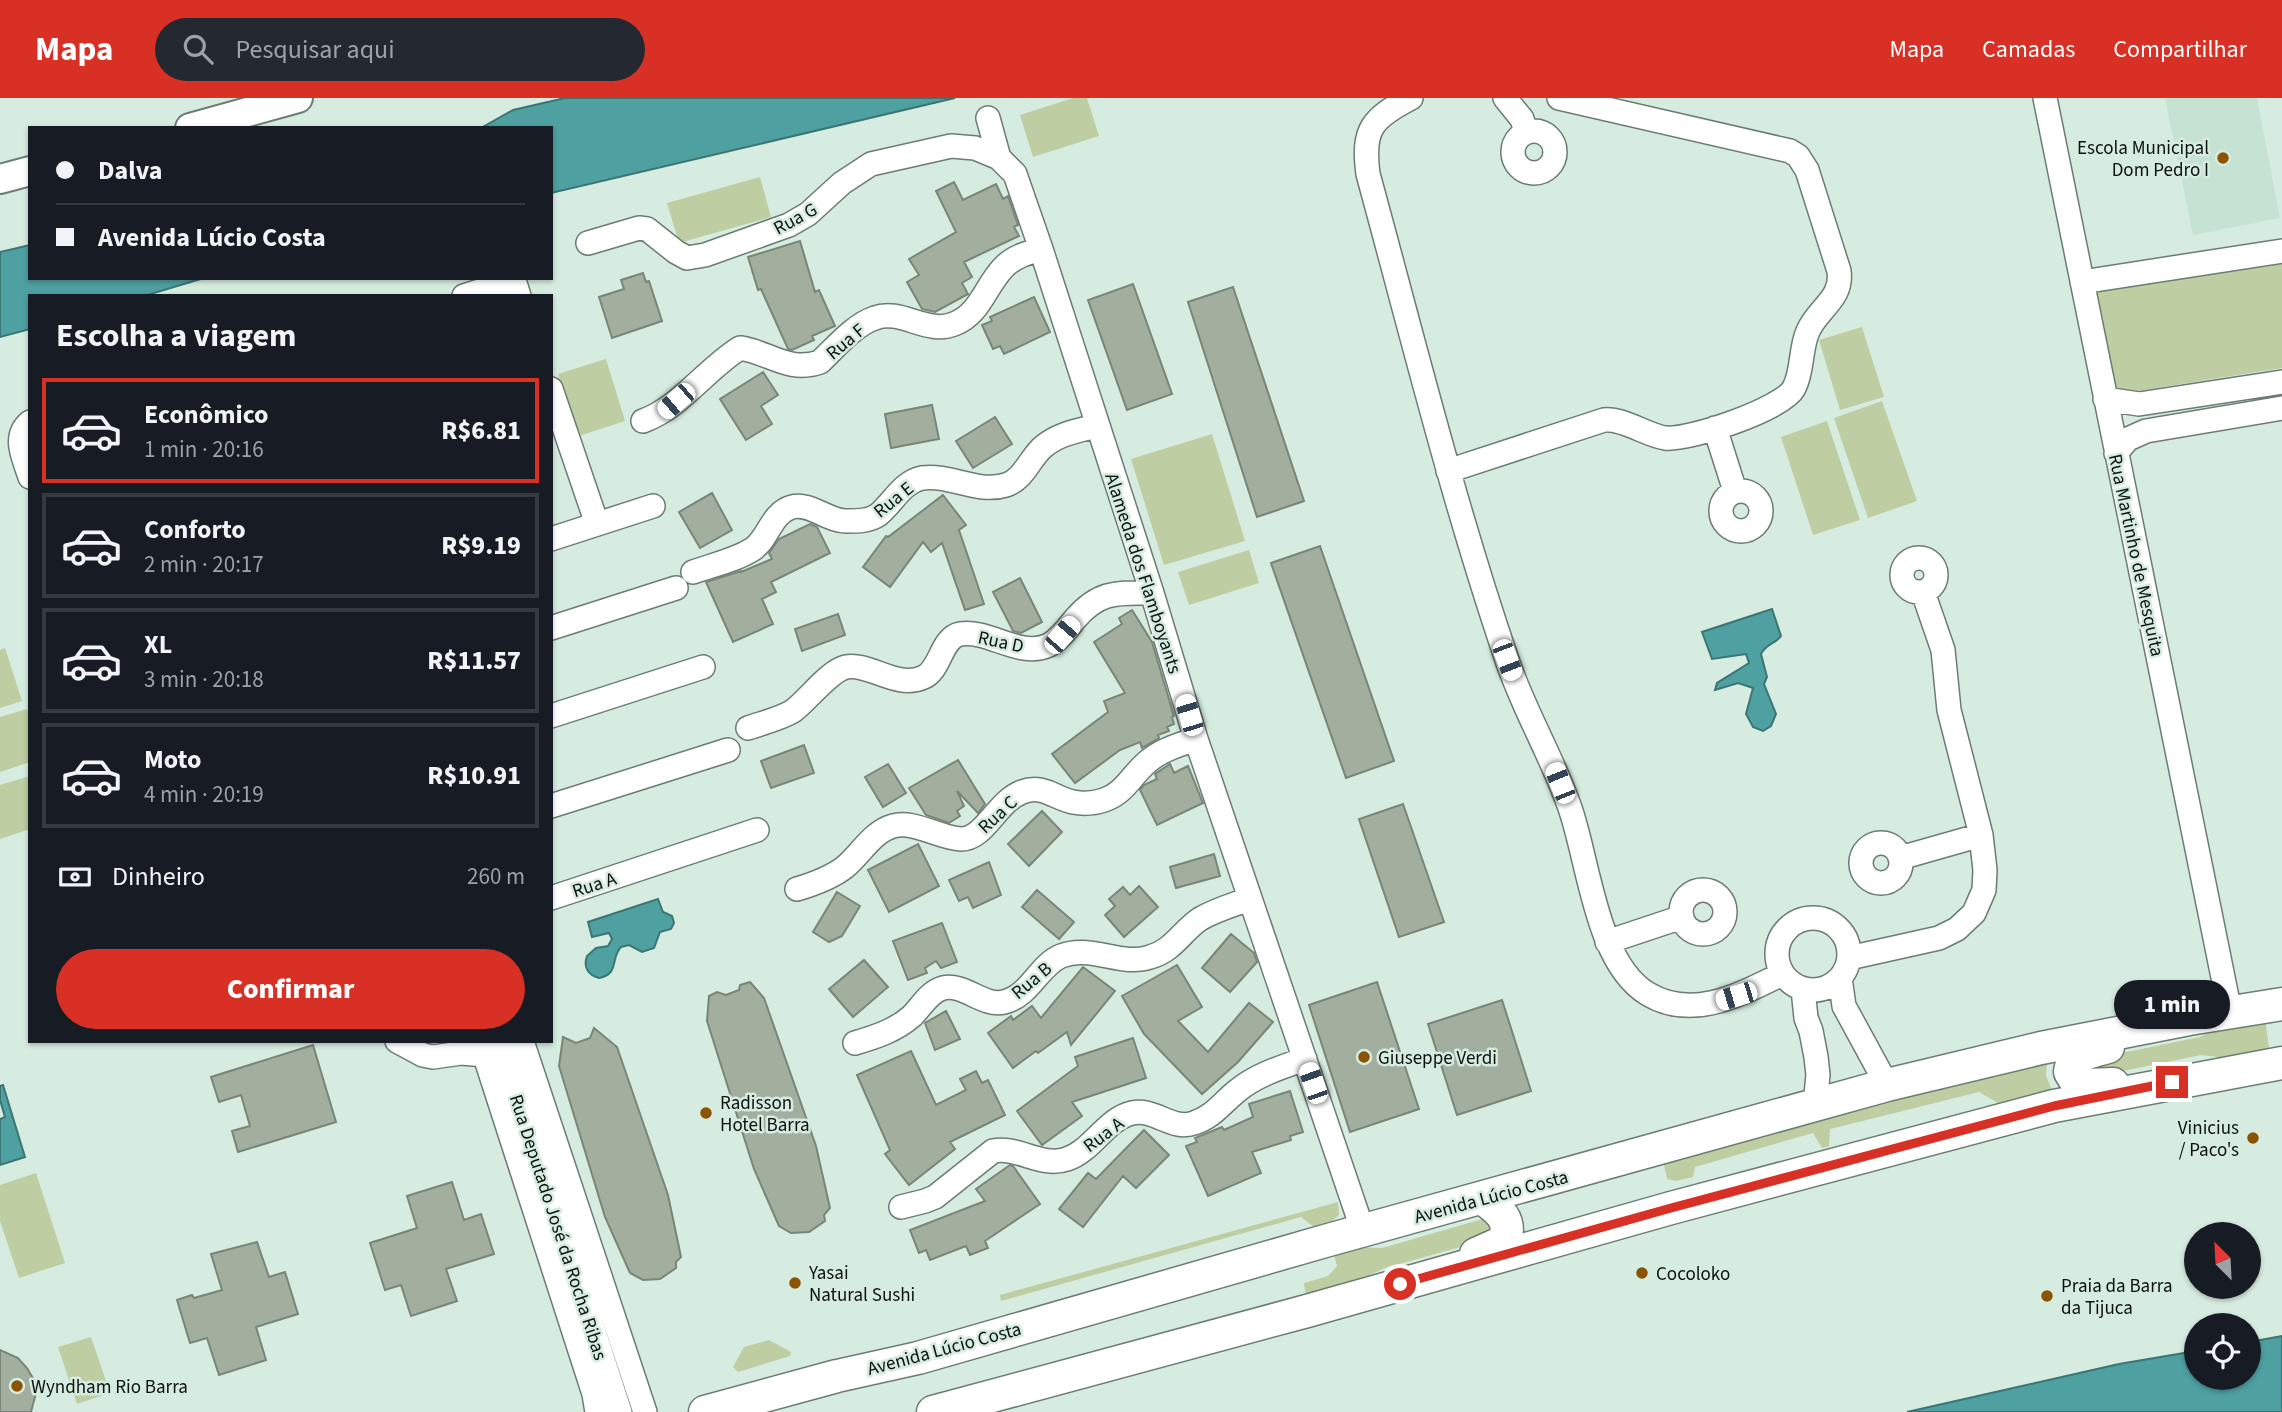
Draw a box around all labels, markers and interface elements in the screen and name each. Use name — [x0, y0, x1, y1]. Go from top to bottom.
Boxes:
search box — [155, 18, 645, 81]
text: Mapa — [35, 26, 113, 73]
icon: search — [179, 30, 217, 68]
text: Pesquisar aqui — [235, 31, 395, 68]
text: Mapa — [1889, 32, 1944, 67]
text: Camadas — [1982, 32, 2075, 67]
text: Compartilhar — [2113, 32, 2247, 67]
place label: Escola Municipal Dom Pedro I — [2077, 135, 2209, 184]
marker: Escola Municipal Dom Pedro I — [2215, 150, 2231, 166]
text: Dalva — [98, 152, 162, 189]
street label: Rua G — [769, 197, 822, 242]
text: Avenida Lúcio Costa — [98, 219, 326, 256]
text: Escolha a viagem — [56, 313, 296, 359]
street label: Rua F — [820, 318, 871, 367]
car — [654, 379, 699, 423]
text: Econômico — [144, 396, 269, 433]
icon: car — [60, 399, 123, 462]
text: R$6.81 — [441, 412, 521, 449]
text: 1 min · 20:16 — [144, 433, 264, 466]
street label: Rua Martinho de Mesquita — [2101, 451, 2170, 659]
street label: Alameda dos Flamboyants — [1097, 470, 1188, 677]
street label: Rua E — [868, 476, 920, 525]
text: Conforto — [144, 511, 246, 548]
icon: car — [60, 514, 123, 577]
text: R$9.19 — [441, 527, 521, 564]
text: 2 min · 20:17 — [144, 548, 264, 581]
car — [1041, 612, 1084, 658]
street label: Rua D — [975, 624, 1026, 660]
text: XL — [144, 626, 172, 663]
icon: car — [60, 629, 123, 692]
car — [1490, 637, 1525, 683]
text: R$11.57 — [427, 642, 521, 679]
text: 3 min · 20:18 — [144, 663, 264, 696]
car — [1173, 692, 1206, 738]
text: Moto — [144, 741, 201, 778]
icon: car — [60, 744, 123, 807]
text: R$10.91 — [427, 757, 521, 794]
car — [1543, 760, 1578, 806]
text: 4 min · 20:19 — [144, 778, 264, 811]
street label: Rua C — [972, 790, 1024, 840]
icon: cash — [56, 858, 94, 896]
text: Dinheiro — [112, 858, 205, 895]
text: 260 m — [467, 860, 525, 893]
street label: Rua A — [569, 865, 621, 905]
button: Confirmar — [56, 949, 525, 1029]
street label: Rua B — [1006, 956, 1058, 1006]
car — [1713, 980, 1760, 1012]
callout: 1 min — [2114, 981, 2230, 1030]
text: 1 min — [2144, 988, 2200, 1021]
place label: Giuseppe Verdi — [1378, 1045, 1497, 1072]
marker: Giuseppe Verdi — [1356, 1049, 1372, 1065]
car — [1297, 1060, 1330, 1106]
route end — [2156, 1066, 2188, 1098]
place label: Radisson Hotel Barra — [720, 1090, 810, 1139]
street label: Rua Deputado José da Rocha Ribas — [502, 1091, 613, 1364]
marker: Radisson Hotel Barra — [698, 1105, 714, 1121]
street label: Rua A — [1078, 1111, 1130, 1159]
place label: Vinicius / Paco's — [2178, 1115, 2239, 1164]
marker: Vinicius / Paco's — [2245, 1130, 2261, 1146]
street label: Avenida Lúcio Costa — [1411, 1164, 1571, 1231]
north arrow — [2184, 1222, 2261, 1298]
map controls — [2184, 1222, 2261, 1390]
place label: Yasai Natural Sushi — [808, 1260, 915, 1309]
place label: Cocoloko — [1656, 1261, 1730, 1288]
marker: Cocoloko — [1634, 1265, 1650, 1281]
route start — [1384, 1268, 1416, 1300]
place label: Praia da Barra da Tijuca — [2061, 1273, 2173, 1322]
marker: Yasai Natural Sushi — [787, 1275, 803, 1291]
marker: Praia da Barra da Tijuca — [2039, 1288, 2055, 1304]
button: locate — [2184, 1313, 2261, 1390]
street label: Avenida Lúcio Costa — [864, 1316, 1024, 1383]
place label: Wyndham Rio Barra — [31, 1374, 188, 1401]
marker: Wyndham Rio Barra — [9, 1378, 25, 1394]

